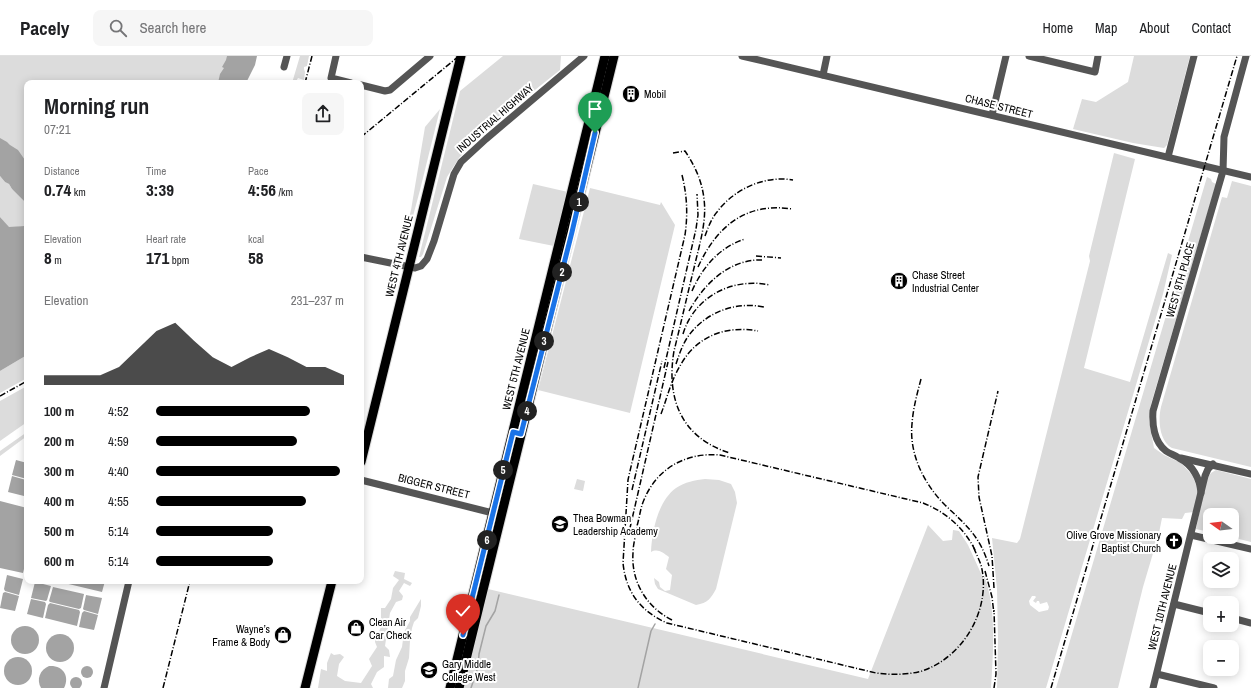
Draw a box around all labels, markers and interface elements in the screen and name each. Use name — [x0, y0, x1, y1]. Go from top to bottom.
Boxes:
search box — [93, 10, 373, 46]
text: Pacely — [20, 15, 69, 41]
icon: search — [107, 17, 129, 39]
text: Search here — [139, 17, 206, 38]
text: Home — [1042, 19, 1073, 37]
text: Map — [1095, 19, 1117, 37]
text: About — [1139, 19, 1169, 37]
text: Contact — [1191, 19, 1231, 37]
street label: INDUSTRIAL HIGHWAY — [453, 81, 537, 155]
building icon: Mobil — [621, 84, 641, 104]
place label: Mobil — [644, 87, 666, 101]
text: Morning run — [44, 91, 149, 121]
street label: CHASE STREET — [964, 91, 1035, 121]
pin — [578, 92, 612, 133]
button: share — [302, 93, 344, 135]
icon: arrive — [584, 98, 606, 120]
text: 07:21 — [44, 121, 71, 138]
text: Distance — [44, 164, 80, 178]
text: Time — [146, 164, 166, 178]
text: Pace — [248, 164, 269, 178]
text: 0.74 — [44, 178, 71, 201]
text: 3:39 — [146, 178, 174, 201]
text: 4:56 — [248, 178, 276, 201]
text: km — [71, 185, 86, 199]
text: /km — [276, 185, 293, 199]
pin: 1 — [569, 192, 589, 212]
text: 1 — [576, 195, 582, 209]
street label: WEST 4TH AVENUE — [382, 214, 416, 298]
text: Elevation — [44, 232, 82, 246]
text: Heart rate — [146, 232, 186, 246]
text: kcal — [248, 232, 264, 246]
street label: WEST 9TH PLACE — [1163, 241, 1197, 319]
text: 8 — [44, 246, 52, 269]
text: 171 — [146, 246, 169, 269]
text: 58 — [248, 246, 264, 269]
text: m — [52, 253, 62, 267]
text: bpm — [169, 253, 189, 267]
pin: 2 — [552, 262, 572, 282]
text: 2 — [559, 265, 565, 279]
place label: Chase Street Industrial Center — [912, 268, 979, 295]
building icon: Chase Street Industrial Center — [889, 271, 909, 291]
text: Elevation — [44, 292, 88, 309]
text: 231–237 m — [291, 292, 344, 309]
street label: WEST 5TH AVENUE — [499, 327, 533, 411]
pin: 3 — [534, 331, 554, 351]
text: 3 — [541, 334, 547, 348]
pin: 4 — [517, 401, 537, 421]
text: 100 m — [44, 403, 74, 420]
text: 4:52 — [108, 403, 129, 420]
text: 4 — [524, 404, 530, 418]
text: 200 m — [44, 433, 74, 450]
text: 4:59 — [108, 433, 129, 450]
pin: 5 — [493, 460, 513, 480]
text: 300 m — [44, 463, 74, 480]
text: 4:40 — [108, 463, 129, 480]
text: 5 — [500, 463, 506, 477]
street label: BIGGER STREET — [397, 470, 472, 502]
text: 400 m — [44, 493, 74, 510]
text: 4:55 — [108, 493, 129, 510]
north arrow — [1203, 508, 1239, 544]
map controls — [1203, 508, 1239, 676]
place label: Thea Bowman Leadership Academy — [573, 511, 658, 538]
school or university icon: Thea Bowman Leadership Academy — [550, 514, 570, 534]
text: 500 m — [44, 523, 74, 540]
text: 5:14 — [108, 523, 129, 540]
place label: Olive Grove Missionary Baptist Church — [1066, 528, 1161, 555]
pin: 6 — [477, 530, 497, 550]
church icon: Olive Grove Missionary Baptist Church — [1164, 531, 1184, 551]
text: 6 — [484, 533, 490, 547]
button: layers — [1203, 552, 1239, 588]
text: 600 m — [44, 553, 74, 570]
text: 5:14 — [108, 553, 129, 570]
street label: WEST 10TH AVENUE — [1144, 562, 1180, 652]
pin — [446, 594, 480, 635]
button: + — [1203, 596, 1239, 632]
icon: check — [452, 600, 474, 622]
place label: Clean Air Car Check — [369, 615, 412, 642]
shop icon: Clean Air Car Check — [346, 618, 366, 638]
place label: Wayne’s Frame & Body — [212, 622, 270, 649]
shop icon: Wayne’s Frame & Body — [273, 625, 293, 645]
button: − — [1203, 640, 1239, 676]
place label: Gary Middle College West — [442, 657, 496, 684]
school or university icon: Gary Middle College West — [419, 660, 439, 680]

